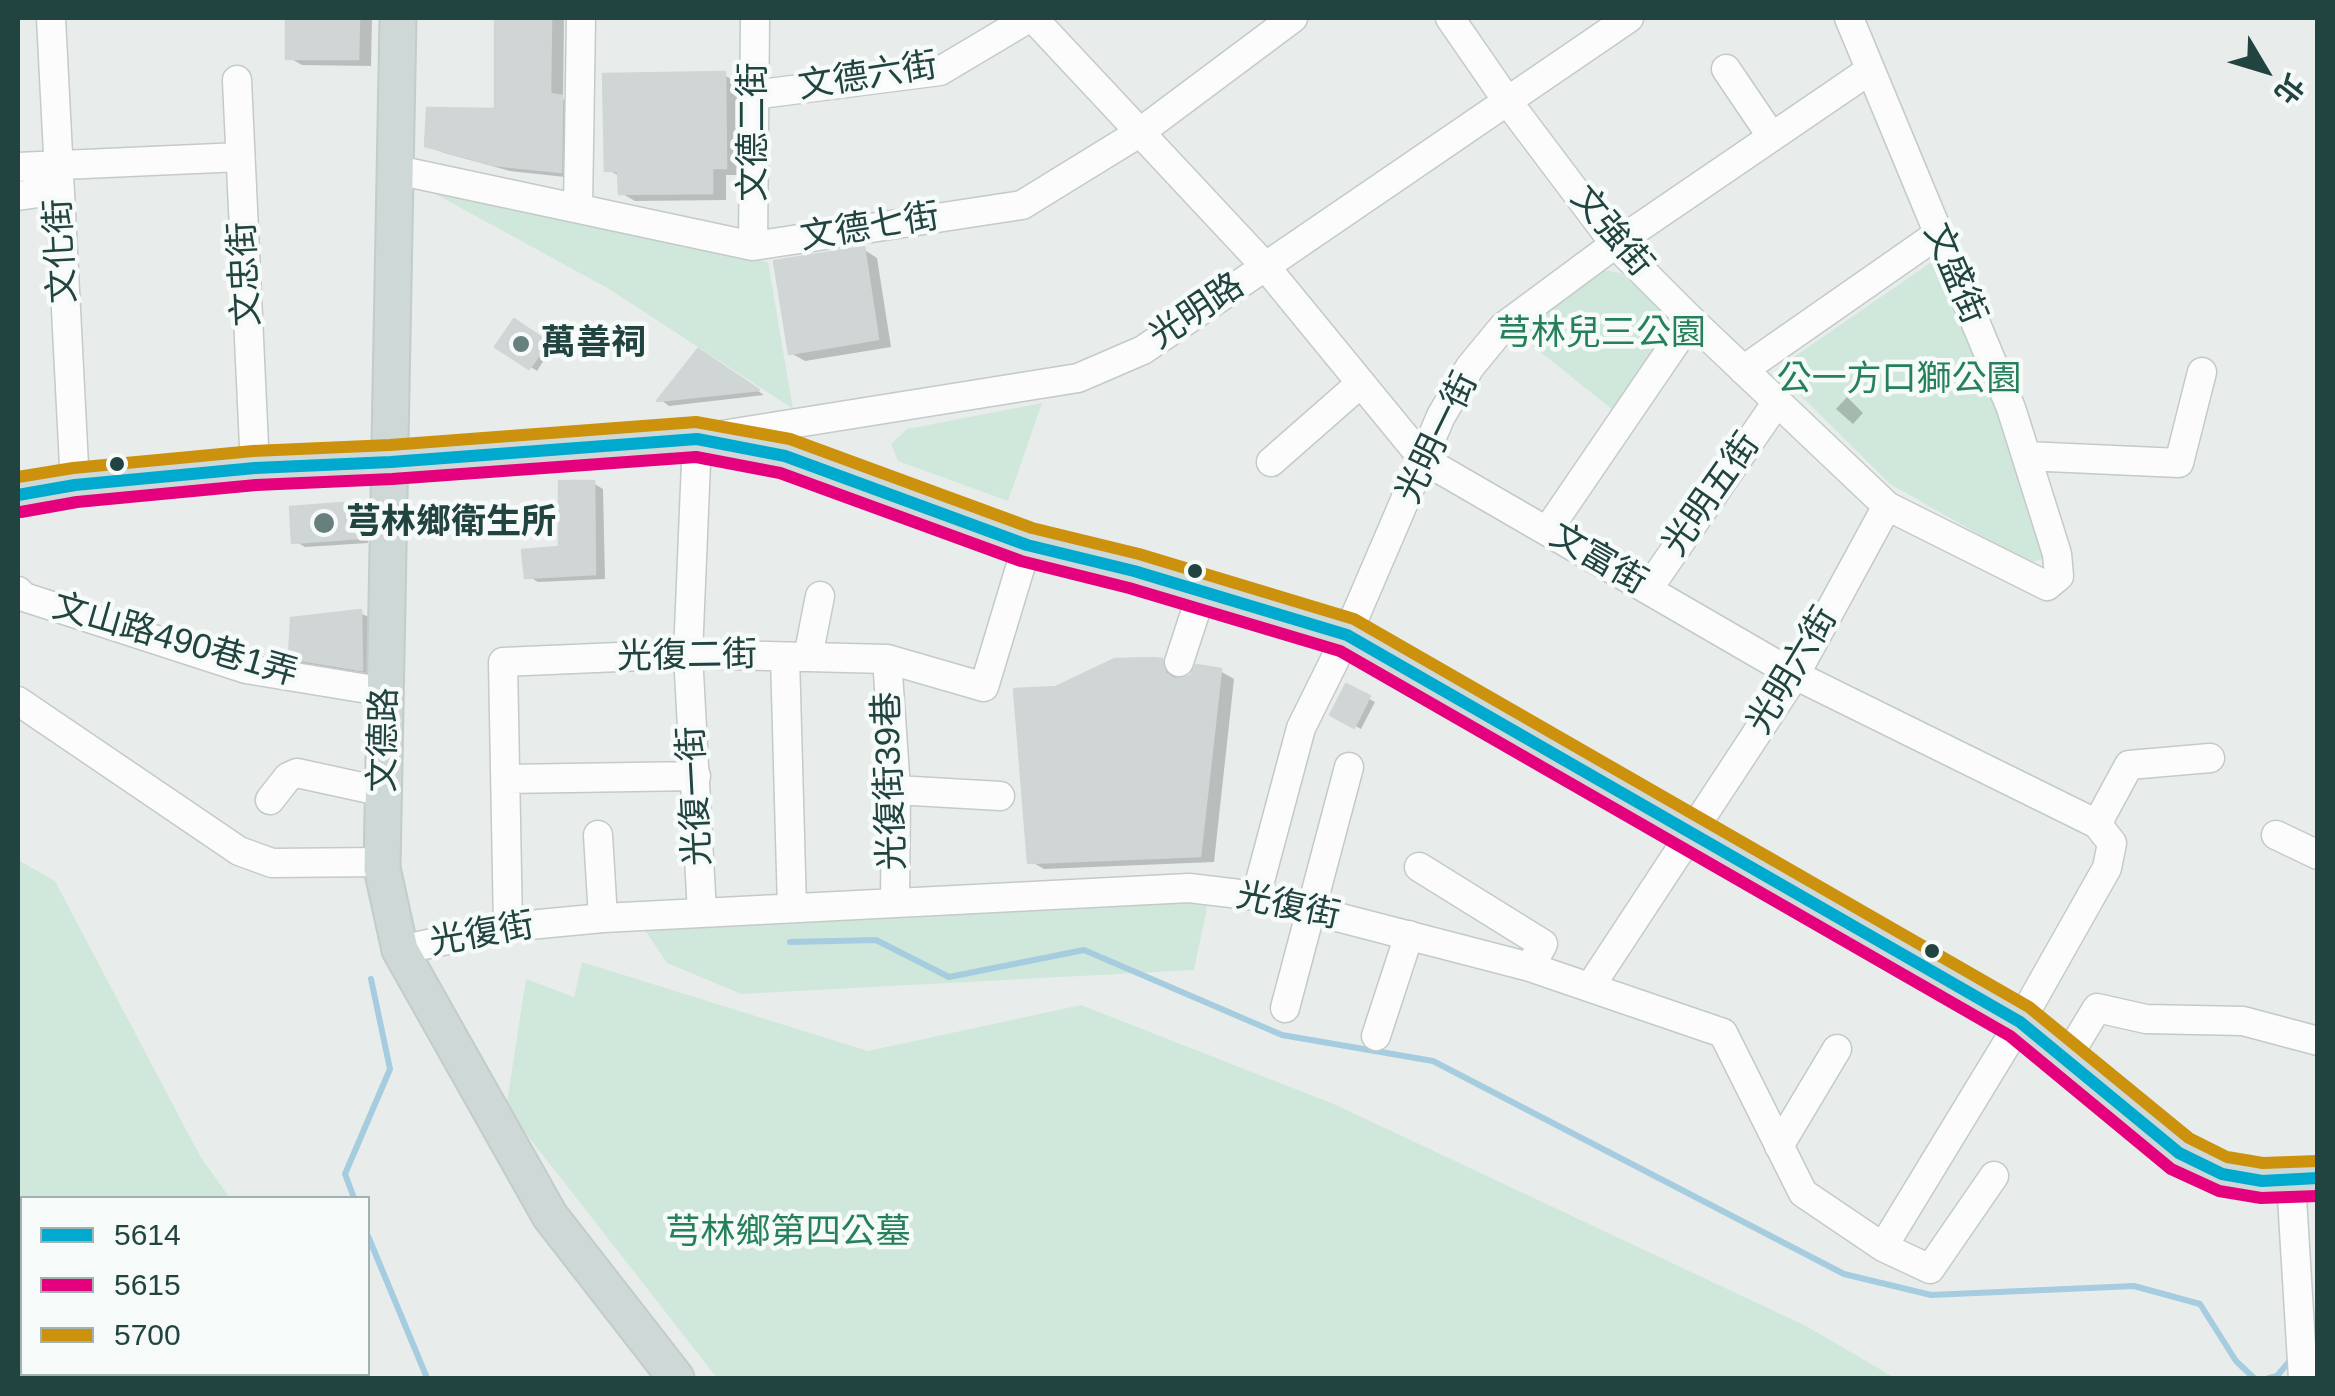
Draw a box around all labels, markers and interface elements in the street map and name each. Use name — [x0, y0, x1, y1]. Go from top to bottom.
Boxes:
north arrow — [2215, 20, 2315, 120]
street label: 文德六街 — [796, 45, 940, 109]
street label: 文德二街 — [733, 62, 775, 202]
text: 北 — [2268, 68, 2310, 109]
street label: 文強街 — [1561, 178, 1661, 286]
street label: 文德七街 — [798, 196, 942, 260]
street label: 文化街 — [38, 197, 86, 305]
street label: 文盛街 — [1914, 217, 1994, 331]
street label: 文忠街 — [222, 220, 270, 328]
street label: 光明路 — [1142, 265, 1252, 359]
park label: 芎林兒三公園 — [1496, 313, 1706, 355]
place label: 萬善祠 — [541, 323, 646, 365]
marker: 萬善祠 — [510, 333, 532, 355]
park label: 公一方口獅公園 — [1777, 359, 2021, 401]
street label: 光明一街 — [1388, 366, 1488, 510]
street label: 光明五街 — [1655, 426, 1769, 564]
unlabelled marker — [107, 454, 127, 474]
place label: 芎林鄉衛生所 — [346, 502, 556, 544]
marker: 芎林鄉衛生所 — [311, 510, 337, 536]
street label: 文富街 — [1542, 516, 1654, 604]
unlabelled marker — [1185, 561, 1205, 581]
street label: 文山路490巷1弄 — [48, 586, 302, 696]
street label: 光明六街 — [1739, 600, 1847, 742]
street label: 光復二街 — [617, 635, 757, 679]
street label: 文德路 — [363, 687, 407, 793]
street label: 光復街39巷 — [867, 691, 915, 871]
street label: 光復一街 — [671, 725, 721, 867]
street label: 光復街 — [1232, 876, 1344, 938]
street label: 光復街 — [427, 905, 537, 965]
unlabelled marker — [1922, 941, 1942, 961]
legend — [20, 1196, 370, 1376]
park label: 芎林鄉第四公墓 — [666, 1212, 910, 1254]
text: 5614 — [114, 1218, 181, 1251]
text: 5615 — [114, 1268, 181, 1301]
text: 5700 — [114, 1318, 181, 1351]

